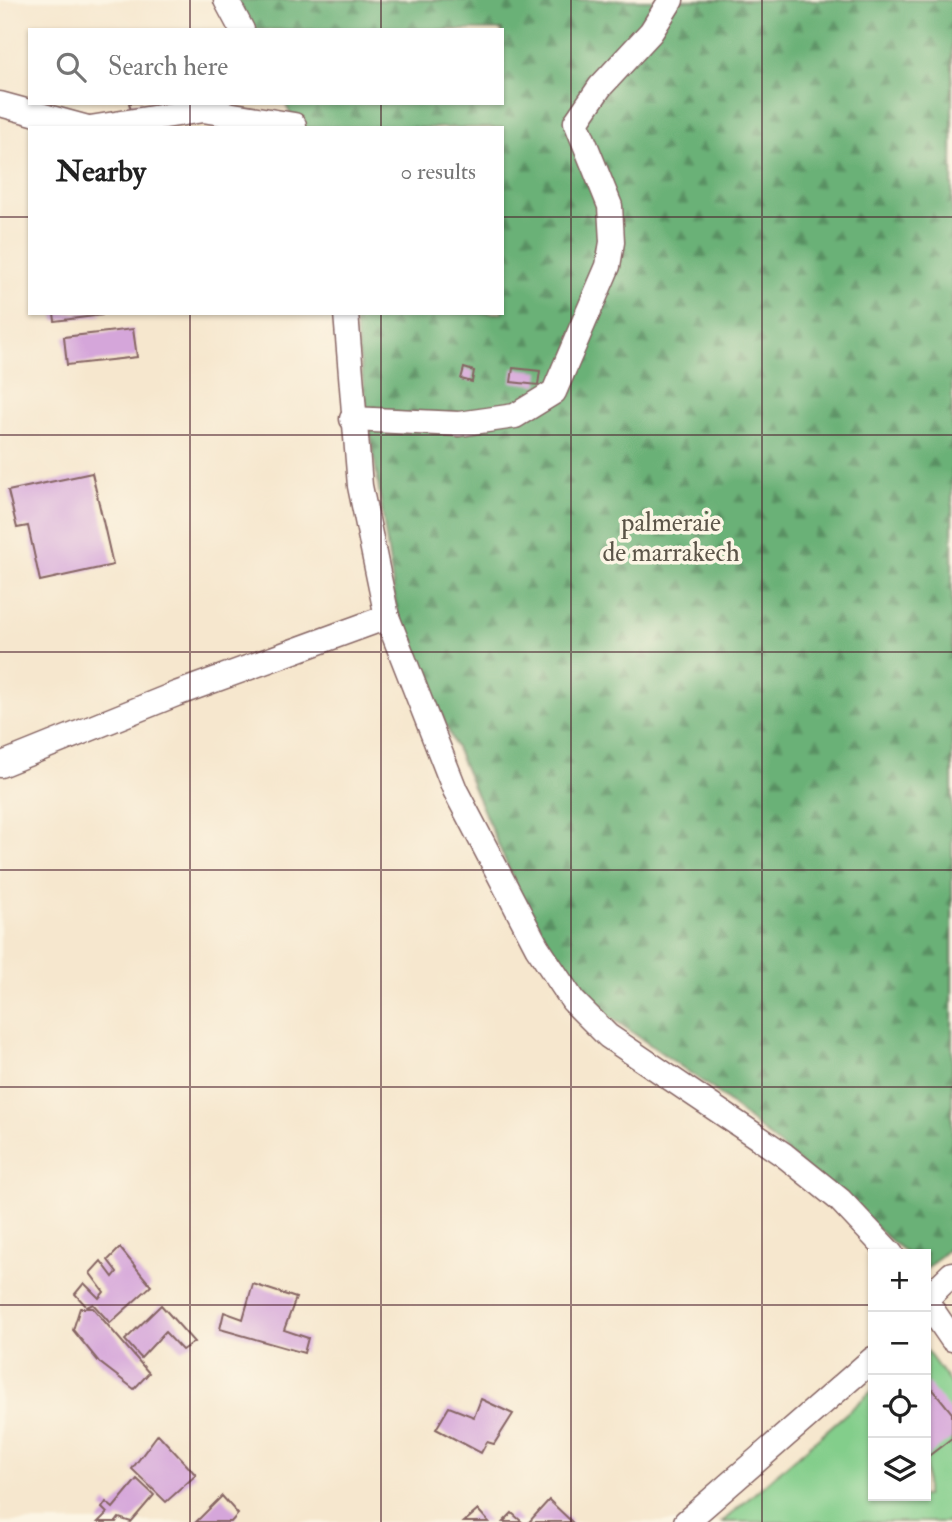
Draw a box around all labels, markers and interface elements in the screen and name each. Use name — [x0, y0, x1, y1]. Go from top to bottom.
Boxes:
search box — [28, 28, 504, 105]
icon: search — [52, 48, 90, 86]
text: Search here — [108, 51, 228, 83]
text: Nearby — [56, 153, 146, 190]
text: 0 results — [400, 157, 476, 186]
park label: palmeraie de marrakech — [602, 507, 740, 569]
map controls — [868, 1249, 931, 1501]
button: + — [868, 1249, 931, 1312]
button: − — [868, 1312, 931, 1375]
button: locate — [868, 1375, 931, 1438]
button: layers — [868, 1438, 931, 1501]

